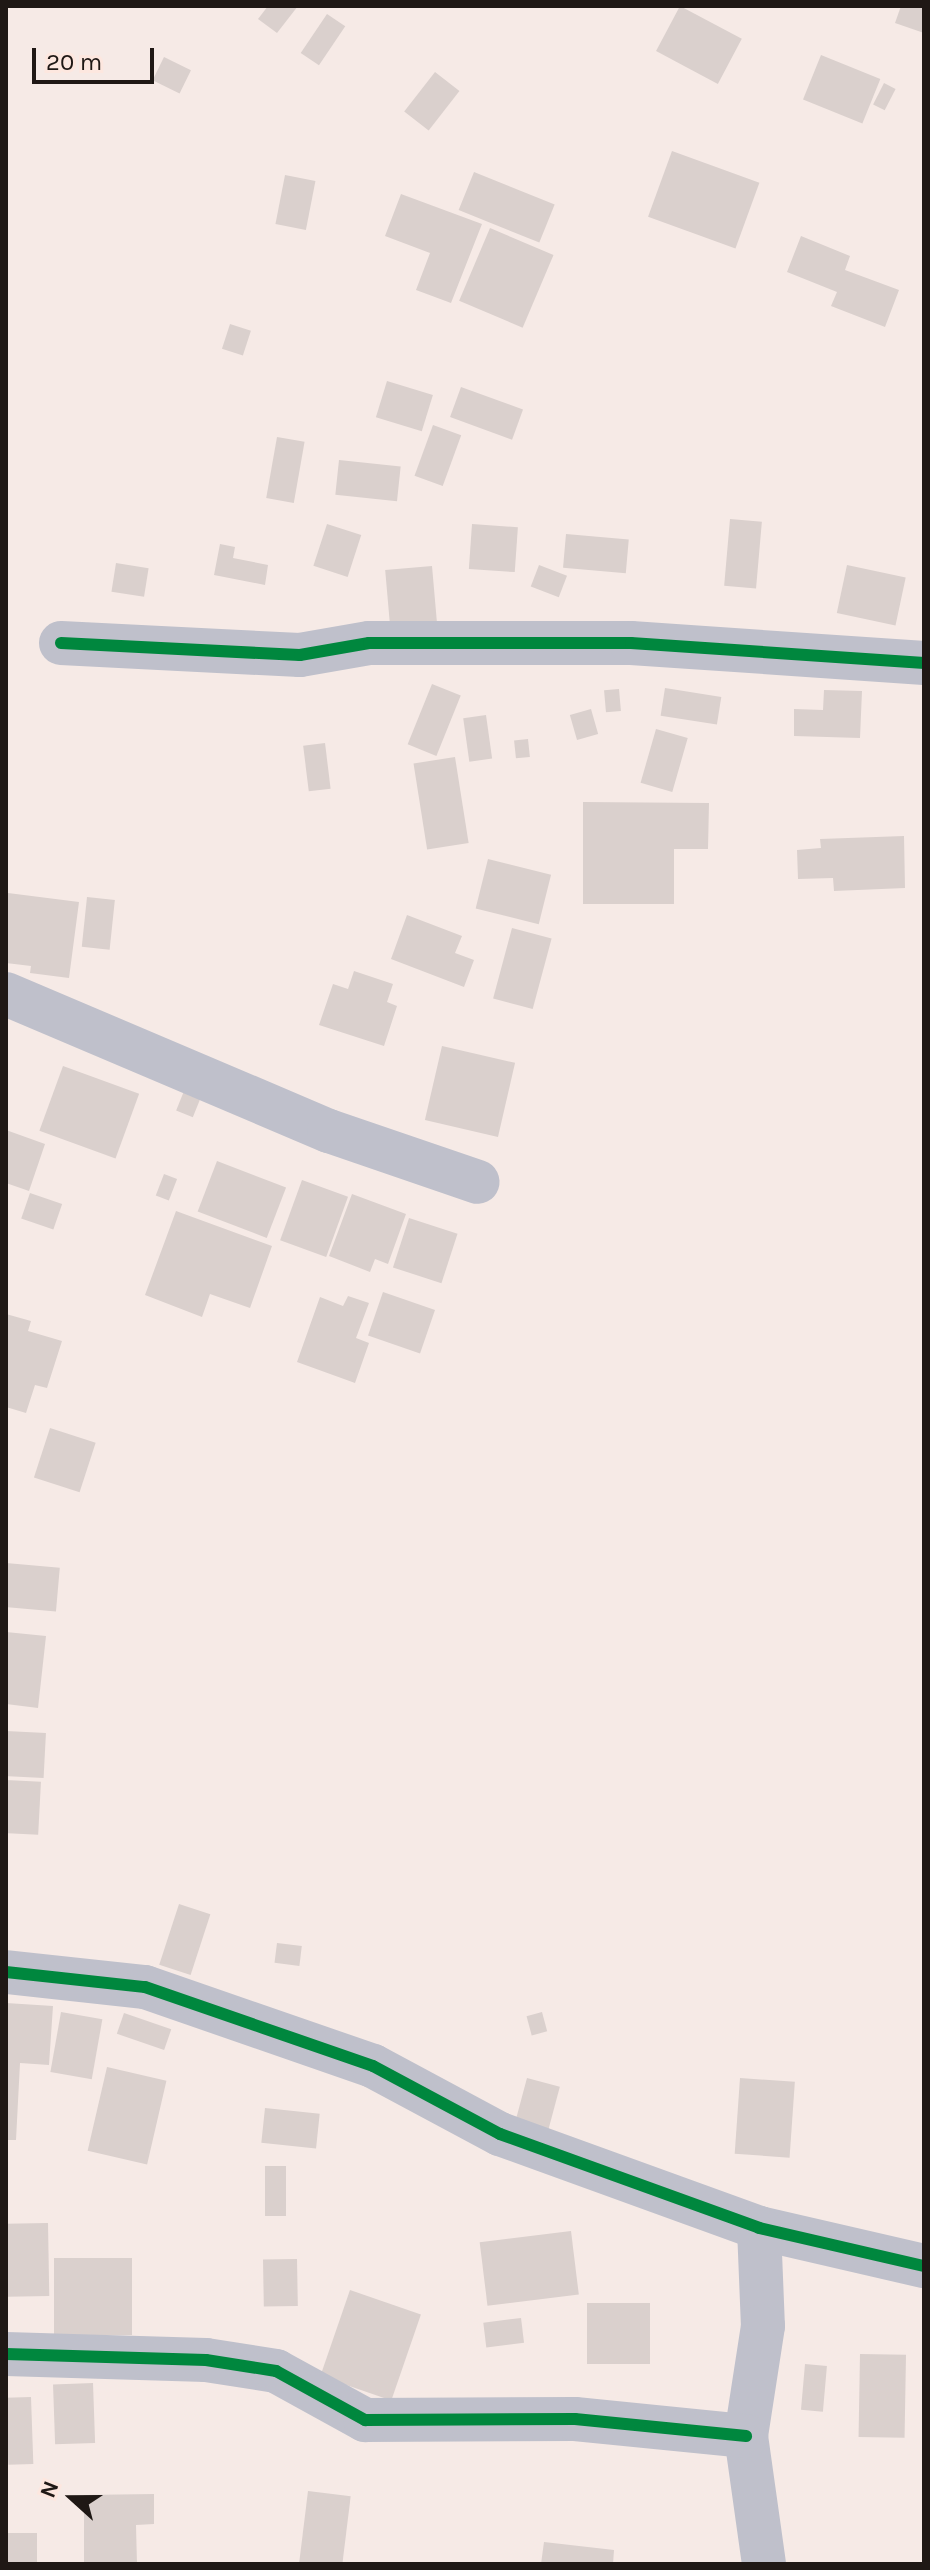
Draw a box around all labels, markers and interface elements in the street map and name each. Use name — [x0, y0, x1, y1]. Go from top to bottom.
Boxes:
scale bar — [36, 32, 158, 82]
text: 20 m — [46, 48, 102, 76]
north arrow — [32, 2458, 112, 2538]
text: N — [35, 2477, 65, 2501]

